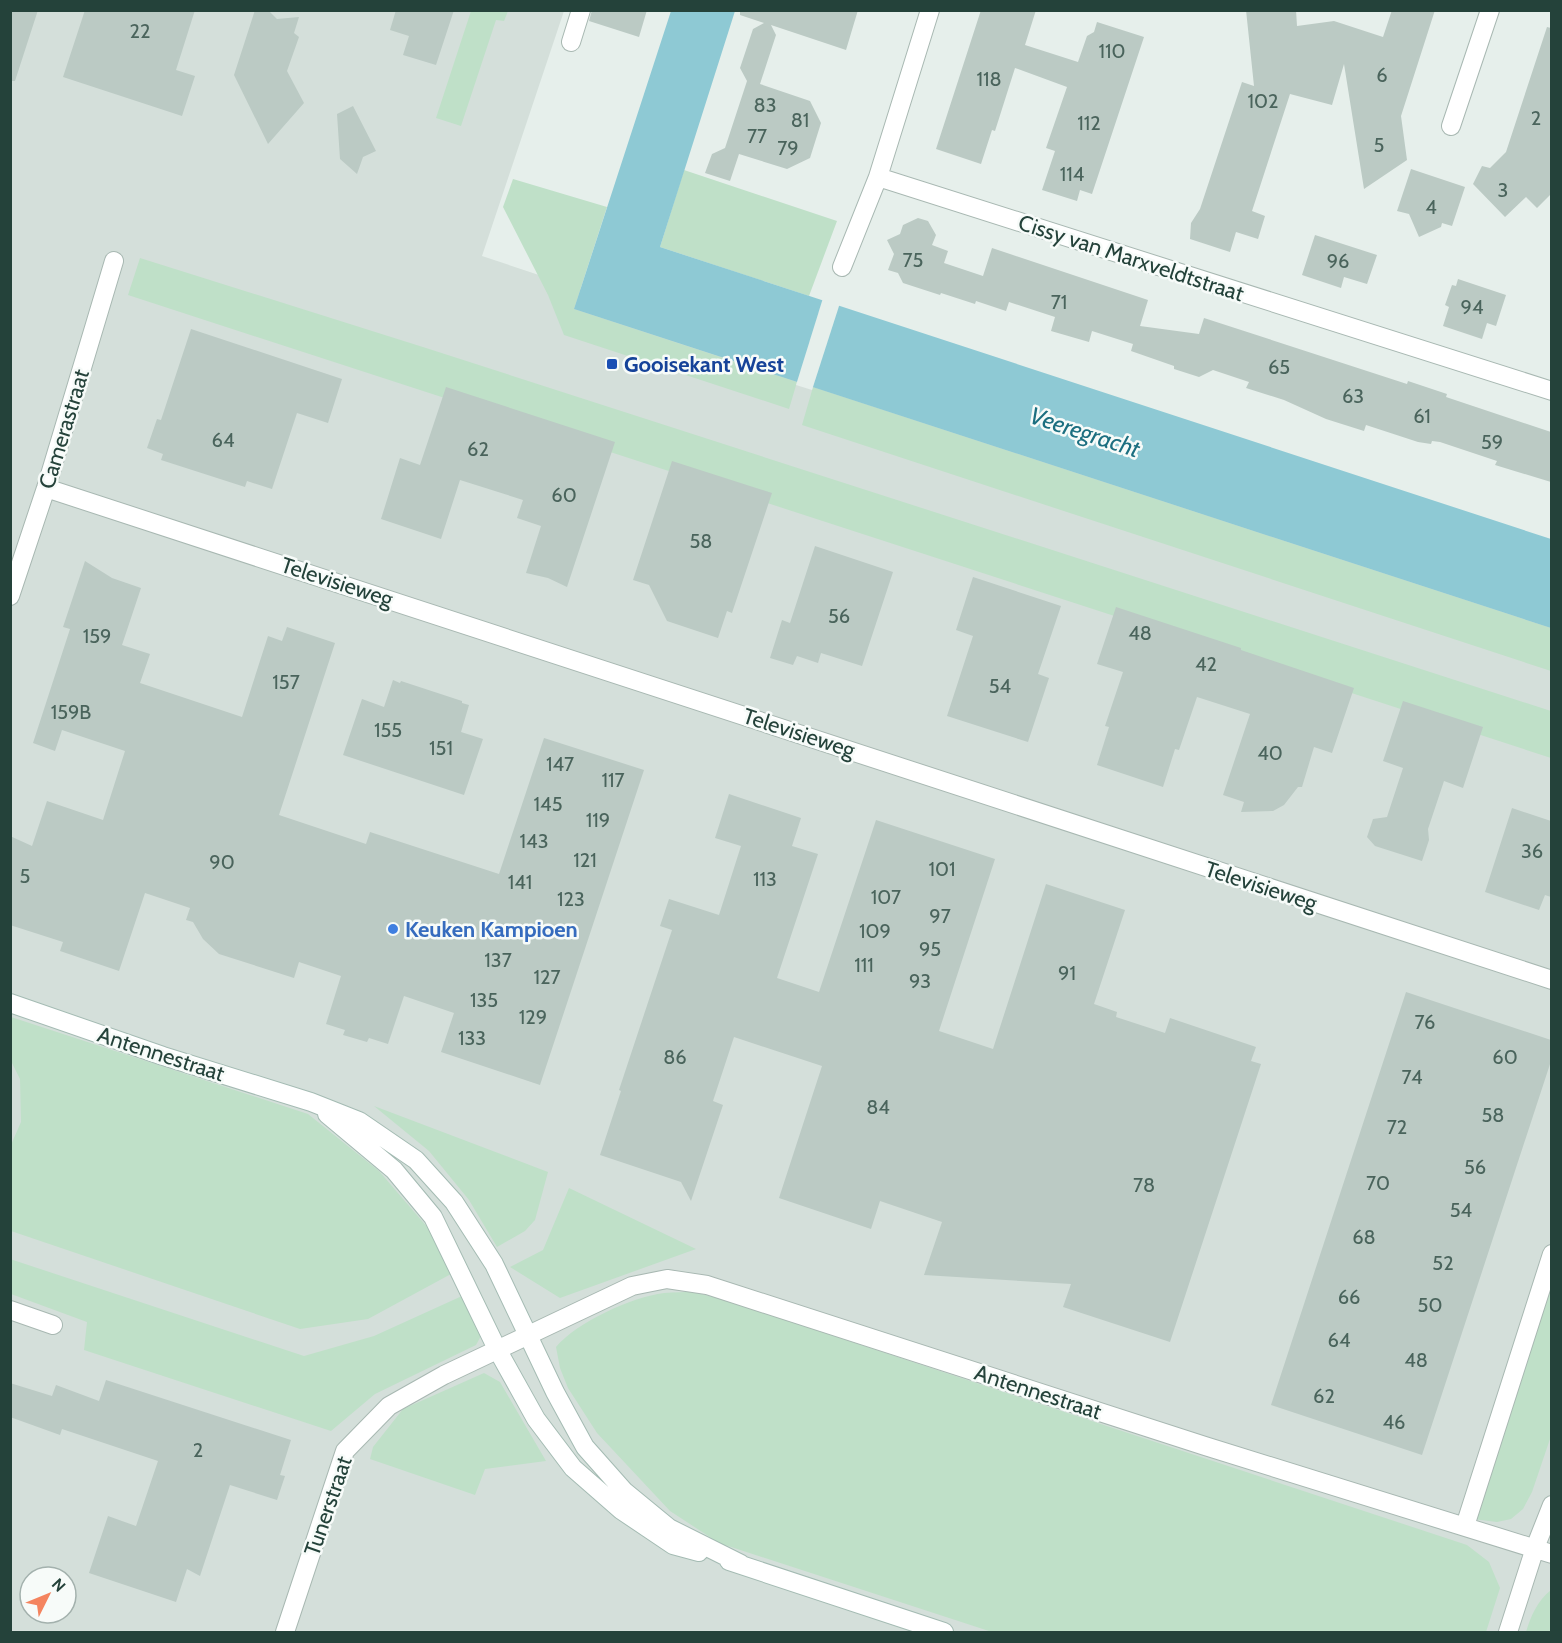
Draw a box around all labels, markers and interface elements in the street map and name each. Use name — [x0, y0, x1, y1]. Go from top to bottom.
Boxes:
house number: 22 — [130, 19, 150, 43]
house number: 110 — [1099, 39, 1126, 63]
house number: 6 — [1376, 63, 1388, 87]
house number: 118 — [976, 67, 1002, 91]
house number: 102 — [1248, 89, 1278, 113]
house number: 83 — [754, 93, 776, 117]
house number: 2 — [1531, 106, 1541, 130]
house number: 81 — [791, 108, 809, 132]
house number: 112 — [1077, 111, 1101, 135]
house number: 77 — [747, 124, 767, 148]
house number: 5 — [1374, 133, 1384, 157]
house number: 79 — [777, 136, 799, 160]
house number: 114 — [1060, 162, 1085, 186]
house number: 3 — [1498, 178, 1508, 202]
house number: 4 — [1425, 195, 1437, 219]
street label: Cissy van Marxveldtstraat — [1015, 209, 1248, 307]
house number: 75 — [903, 248, 923, 272]
house number: 96 — [1327, 249, 1349, 273]
house number: 71 — [1051, 290, 1067, 314]
house number: 94 — [1461, 295, 1484, 319]
place label: Gooisekant West — [624, 351, 785, 378]
house number: 65 — [1268, 355, 1290, 379]
marker: Gooisekant West — [605, 357, 619, 371]
street label: Camerastraat — [33, 365, 95, 492]
house number: 63 — [1342, 384, 1364, 408]
water label: Veeregracht — [1026, 401, 1144, 464]
house number: 61 — [1413, 404, 1431, 428]
house number: 64 — [212, 428, 235, 452]
house number: 59 — [1481, 430, 1503, 454]
house number: 62 — [467, 437, 489, 461]
house number: 60 — [551, 483, 577, 507]
house number: 58 — [690, 529, 712, 553]
street label: Televisieweg — [278, 551, 397, 613]
house number: 56 — [828, 604, 850, 628]
house number: 48 — [1128, 621, 1152, 645]
house number: 159 — [83, 624, 111, 648]
house number: 42 — [1195, 652, 1217, 676]
house number: 157 — [272, 670, 300, 694]
house number: 54 — [989, 674, 1012, 698]
house number: 159B — [51, 700, 91, 724]
street label: Televisieweg — [740, 702, 859, 764]
house number: 155 — [374, 718, 402, 742]
house number: 151 — [429, 736, 453, 760]
house number: 40 — [1257, 741, 1283, 765]
house number: 147 — [546, 752, 574, 776]
house number: 117 — [601, 768, 625, 792]
house number: 145 — [534, 792, 562, 816]
house number: 119 — [586, 808, 610, 832]
house number: 143 — [520, 829, 548, 853]
house number: 36 — [1521, 839, 1543, 863]
house number: 121 — [573, 848, 597, 872]
house number: 90 — [209, 850, 235, 874]
street label: Televisieweg — [1202, 855, 1321, 917]
house number: 101 — [929, 857, 956, 881]
house number: 5 — [20, 864, 30, 888]
house number: 113 — [753, 867, 777, 891]
house number: 141 — [508, 870, 532, 894]
house number: 107 — [871, 885, 901, 909]
house number: 123 — [557, 887, 585, 911]
house number: 97 — [929, 904, 951, 928]
place label: Keuken Kampioen — [405, 916, 578, 943]
house number: 109 — [859, 919, 891, 943]
marker: Keuken Kampioen — [386, 922, 400, 936]
house number: 95 — [919, 937, 941, 961]
house number: 137 — [484, 948, 512, 972]
house number: 111 — [854, 953, 874, 977]
house number: 91 — [1058, 961, 1076, 985]
house number: 127 — [533, 965, 561, 989]
house number: 93 — [909, 969, 931, 993]
house number: 135 — [470, 988, 498, 1012]
house number: 129 — [519, 1005, 547, 1029]
house number: 76 — [1415, 1010, 1435, 1034]
street label: Antennestraat — [94, 1021, 228, 1087]
house number: 133 — [458, 1026, 486, 1050]
house number: 86 — [663, 1045, 687, 1069]
house number: 60 — [1492, 1045, 1518, 1069]
house number: 74 — [1402, 1065, 1423, 1089]
house number: 84 — [866, 1095, 890, 1119]
house number: 58 — [1482, 1103, 1504, 1127]
house number: 72 — [1387, 1115, 1407, 1139]
house number: 56 — [1464, 1155, 1486, 1179]
house number: 70 — [1366, 1171, 1390, 1195]
house number: 78 — [1133, 1173, 1155, 1197]
house number: 54 — [1450, 1198, 1473, 1222]
house number: 68 — [1352, 1225, 1376, 1249]
house number: 52 — [1432, 1251, 1454, 1275]
house number: 66 — [1338, 1285, 1360, 1309]
house number: 50 — [1418, 1293, 1442, 1317]
house number: 64 — [1328, 1328, 1351, 1352]
house number: 48 — [1404, 1348, 1428, 1372]
street label: Antennestraat — [971, 1359, 1105, 1425]
house number: 62 — [1313, 1384, 1335, 1408]
house number: 46 — [1383, 1410, 1405, 1434]
house number: 2 — [193, 1438, 203, 1462]
street label: Tunerstraat — [298, 1452, 358, 1559]
north arrow — [18, 1565, 78, 1625]
text: N — [48, 1574, 69, 1596]

